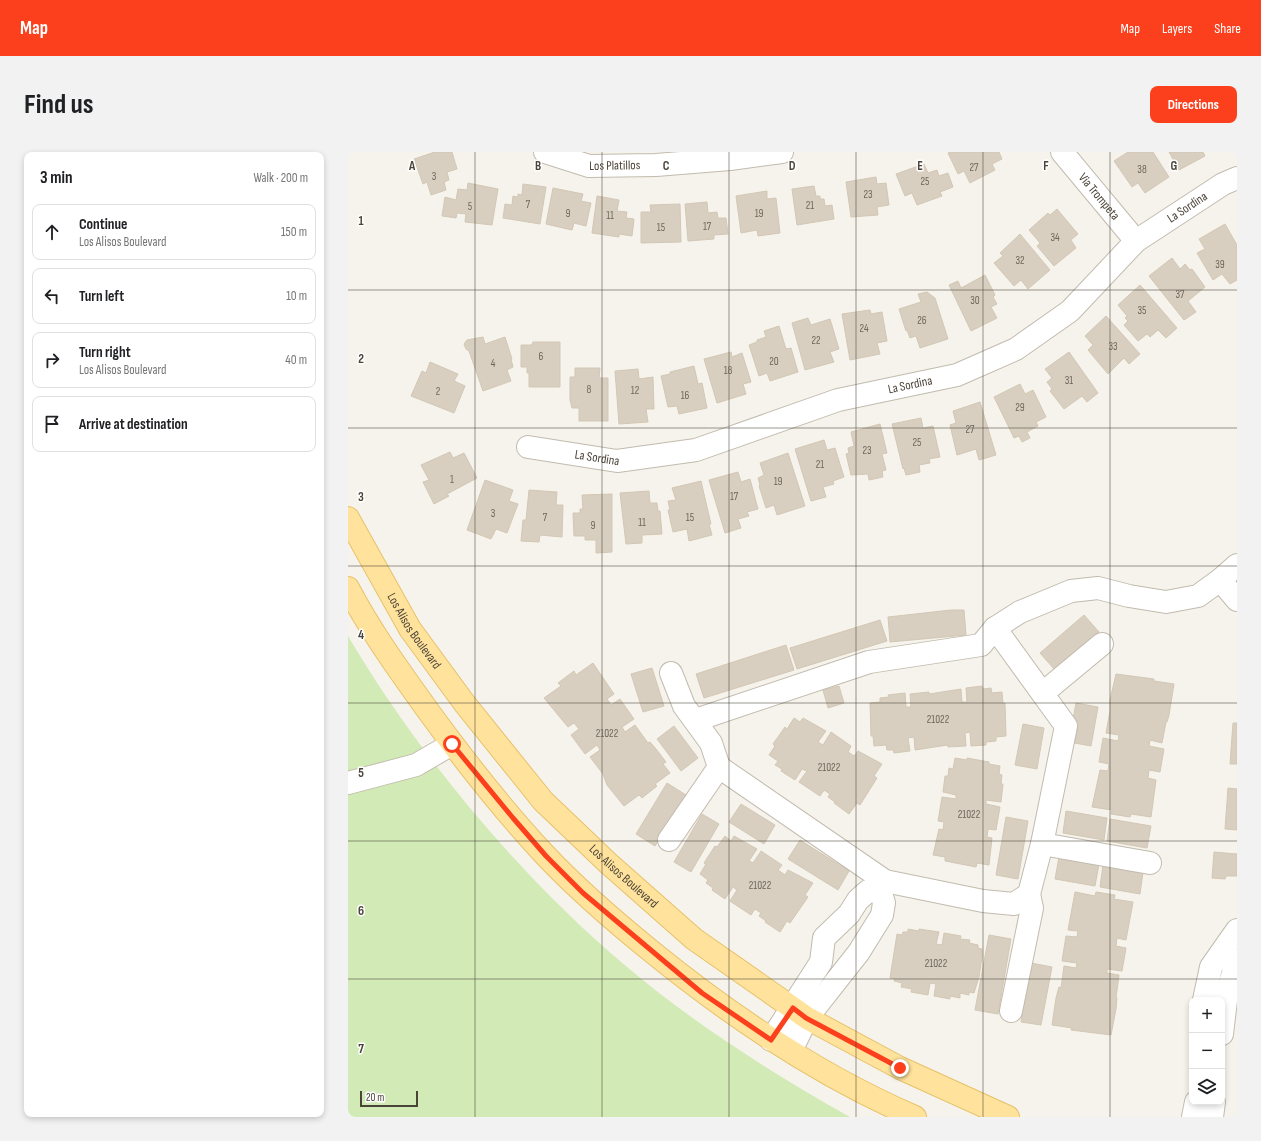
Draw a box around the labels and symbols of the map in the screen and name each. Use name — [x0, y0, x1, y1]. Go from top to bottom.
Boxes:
street label: Los Platillos — [589, 157, 641, 174]
text: A — [408, 158, 416, 174]
text: B — [535, 158, 541, 174]
text: C — [663, 158, 670, 174]
text: D — [789, 158, 796, 174]
text: E — [917, 158, 923, 174]
text: F — [1043, 158, 1049, 174]
text: G — [1171, 158, 1178, 174]
house number: 27 — [970, 161, 979, 174]
house number: 38 — [1137, 163, 1147, 176]
house number: 3 — [432, 170, 437, 183]
street label: Via Trompeta — [1075, 170, 1123, 223]
house number: 25 — [921, 175, 929, 188]
house number: 23 — [863, 188, 873, 201]
street label: La Sordina — [1164, 188, 1210, 226]
house number: 7 — [526, 198, 531, 211]
house number: 21 — [806, 199, 814, 212]
house number: 5 — [468, 200, 472, 213]
house number: 9 — [566, 207, 571, 220]
house number: 19 — [755, 207, 763, 220]
house number: 11 — [606, 209, 614, 222]
text: 1 — [358, 213, 364, 229]
house number: 17 — [703, 220, 712, 233]
house number: 15 — [657, 221, 665, 234]
house number: 34 — [1050, 231, 1060, 244]
house number: 32 — [1015, 254, 1025, 267]
house number: 39 — [1215, 258, 1225, 271]
house number: 37 — [1175, 288, 1185, 301]
house number: 30 — [970, 294, 980, 307]
house number: 35 — [1137, 304, 1147, 317]
house number: 26 — [917, 314, 927, 327]
house number: 24 — [859, 322, 869, 335]
house number: 22 — [811, 334, 821, 347]
house number: 33 — [1108, 340, 1118, 353]
house number: 6 — [539, 350, 544, 363]
text: 2 — [358, 351, 364, 367]
house number: 20 — [769, 355, 779, 368]
house number: 4 — [491, 357, 496, 370]
house number: 18 — [724, 364, 733, 377]
street label: La Sordina — [886, 372, 934, 397]
house number: 31 — [1065, 374, 1073, 387]
house number: 8 — [587, 383, 592, 396]
house number: 12 — [631, 384, 640, 397]
house number: 2 — [436, 385, 441, 398]
house number: 16 — [681, 389, 690, 402]
house number: 29 — [1015, 401, 1025, 414]
house number: 27 — [966, 423, 975, 436]
house number: 25 — [913, 436, 921, 449]
house number: 23 — [862, 444, 872, 457]
street label: La Sordina — [574, 446, 621, 469]
house number: 21 — [816, 458, 824, 471]
house number: 1 — [450, 473, 454, 486]
house number: 19 — [774, 475, 782, 488]
text: 3 — [358, 489, 364, 505]
house number: 17 — [730, 490, 739, 503]
house number: 3 — [491, 507, 496, 520]
house number: 7 — [543, 511, 548, 524]
house number: 15 — [686, 511, 694, 524]
house number: 11 — [638, 516, 646, 529]
house number: 9 — [591, 519, 596, 532]
street label: Los Alisos Boulevard — [384, 590, 445, 672]
text: 4 — [358, 627, 364, 643]
house number: 21022 — [927, 713, 950, 726]
house number: 21022 — [596, 727, 619, 740]
route start — [443, 735, 461, 753]
house number: 21022 — [818, 761, 841, 774]
text: 5 — [358, 765, 364, 781]
house number: 21022 — [958, 808, 981, 821]
street label: Los Alisos Boulevard — [586, 841, 661, 912]
house number: 21022 — [749, 879, 772, 892]
text: 6 — [358, 903, 364, 919]
house number: 21022 — [925, 957, 948, 970]
text: 7 — [358, 1041, 364, 1057]
route end — [891, 1059, 909, 1077]
scale bar — [360, 1089, 418, 1108]

